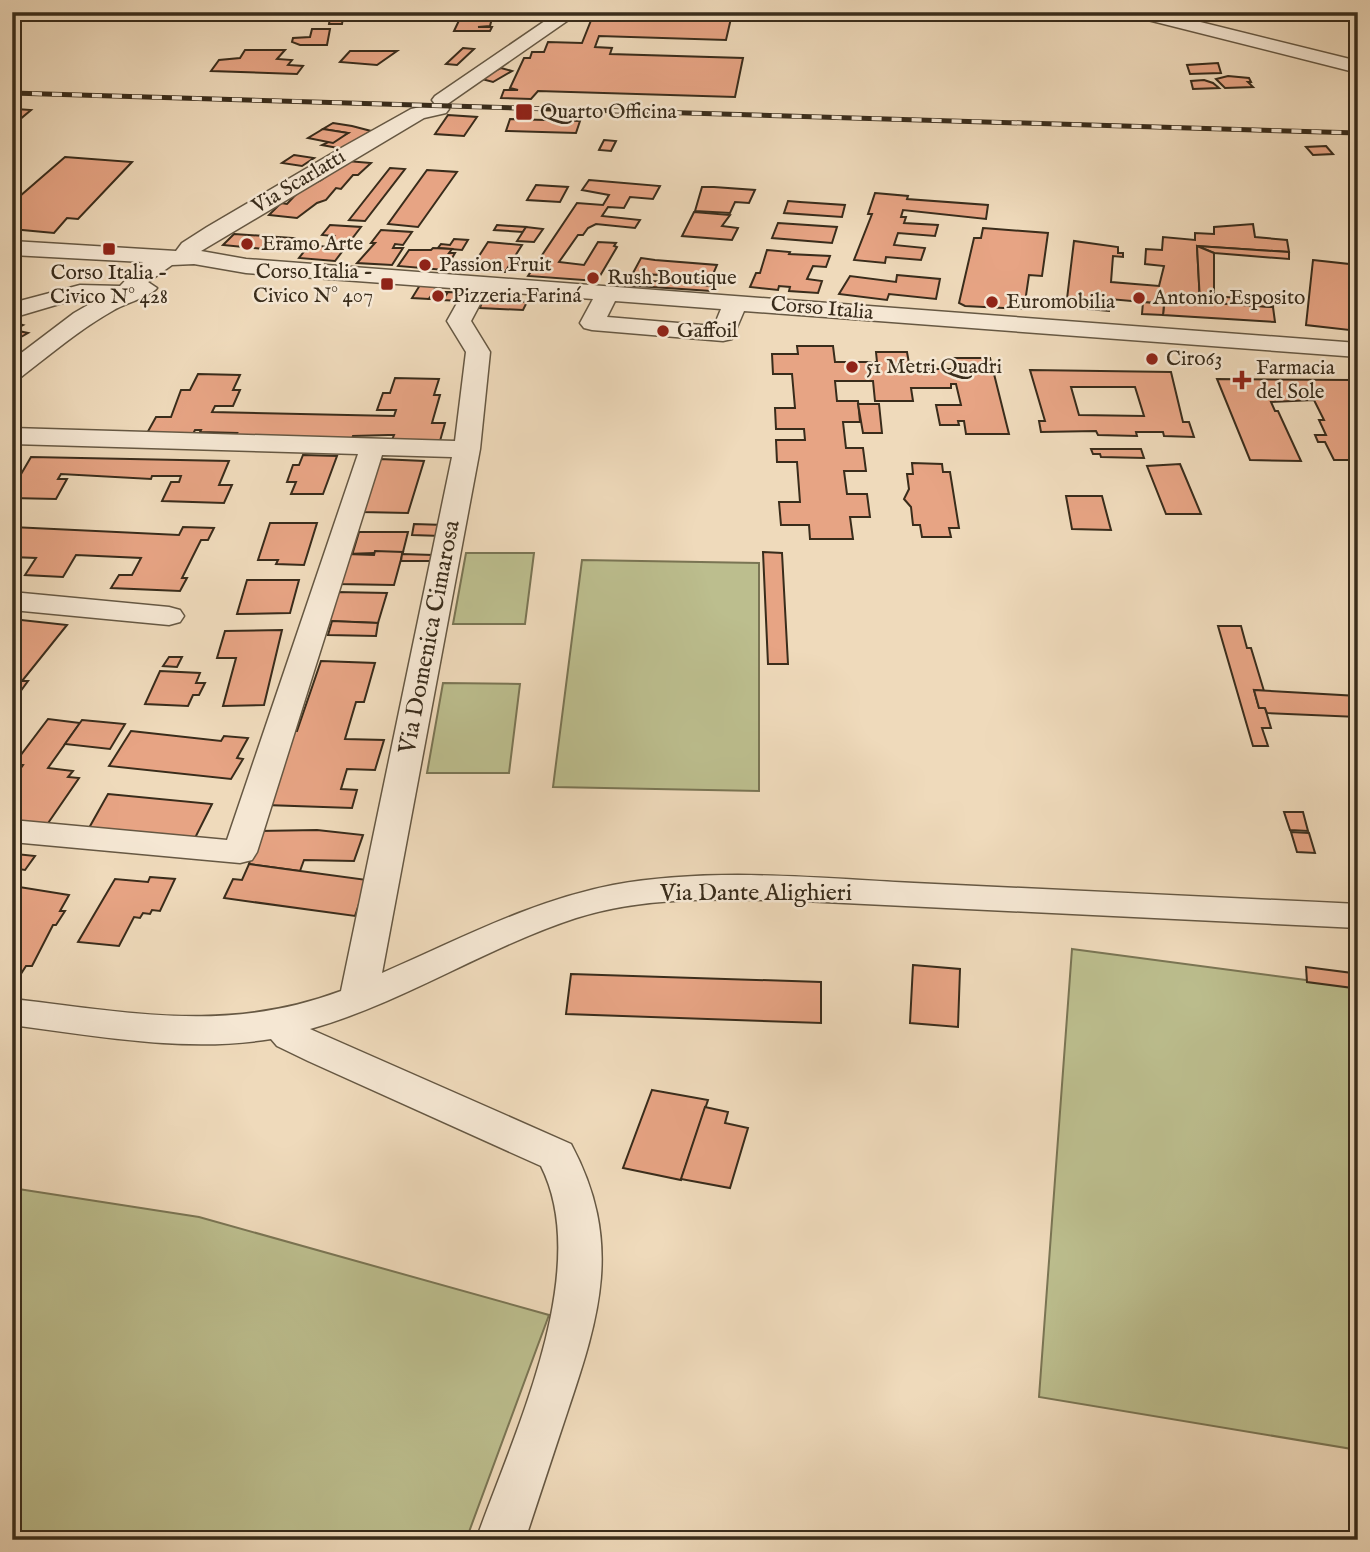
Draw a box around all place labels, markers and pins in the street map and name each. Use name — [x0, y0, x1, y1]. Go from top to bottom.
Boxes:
place label: Quarto Officina — [540, 99, 678, 126]
marker: Quarto Officina — [514, 102, 534, 122]
place label: Eramo Arte — [261, 231, 363, 258]
marker: Eramo Arte — [239, 236, 255, 252]
marker: Corso Italia - Civico N° 428 — [101, 241, 117, 257]
place label: Passion Fruit — [439, 252, 552, 279]
marker: Passion Fruit — [417, 257, 433, 273]
place label: Corso Italia - Civico N° 407 — [253, 259, 373, 310]
place label: Corso Italia - Civico N° 428 — [50, 260, 168, 311]
place label: Rush Boutique — [607, 265, 737, 292]
marker: Rush Boutique — [585, 270, 601, 286]
marker: Corso Italia - Civico N° 407 — [379, 276, 395, 292]
place label: Pizzeria Fariná — [452, 283, 582, 310]
place label: Antonio Esposito — [1152, 285, 1305, 312]
marker: Pizzeria Fariná — [430, 288, 446, 304]
place label: Euromobilia — [1006, 289, 1116, 316]
marker: Antonio Esposito — [1131, 290, 1147, 306]
marker: Euromobilia — [984, 294, 1000, 310]
place label: Gaffoil — [677, 318, 738, 345]
marker: Gaffoil — [655, 323, 671, 339]
place label: Ciro63 — [1166, 346, 1222, 373]
marker: Ciro63 — [1144, 351, 1160, 367]
place label: 51 Metri Quadri — [866, 354, 1002, 381]
place label: Farmacia del Sole — [1256, 355, 1336, 406]
marker: 51 Metri Quadri — [844, 359, 860, 375]
marker: Farmacia del Sole — [1234, 372, 1250, 388]

